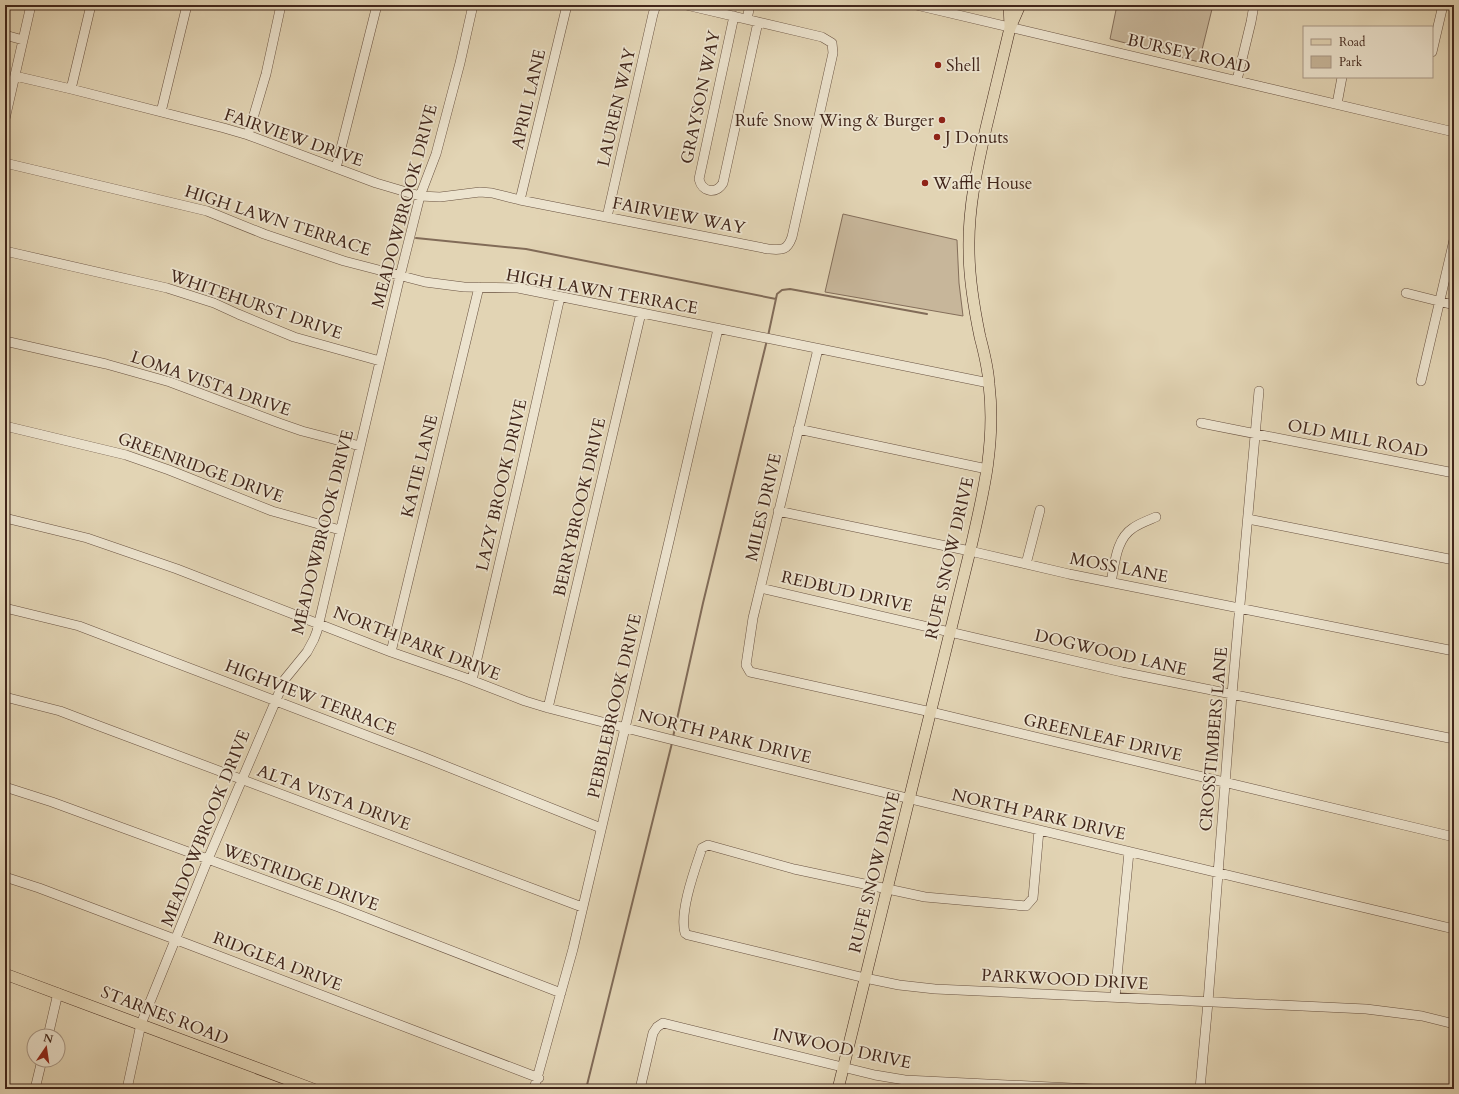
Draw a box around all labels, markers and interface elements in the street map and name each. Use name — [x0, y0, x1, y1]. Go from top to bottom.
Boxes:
legend — [1303, 26, 1433, 78]
street label: GRAYSON WAY — [675, 28, 726, 166]
street label: BURSEY ROAD — [1125, 28, 1253, 79]
text: Road — [1339, 34, 1366, 50]
street label: LAUREN WAY — [592, 45, 641, 169]
street label: APRIL LANE — [506, 47, 551, 151]
place label: Shell — [946, 54, 981, 77]
text: Park — [1339, 54, 1363, 70]
marker: Shell — [933, 60, 943, 70]
street label: MEADOWBROOK DRIVE — [366, 102, 443, 311]
street label: FAIRVIEW DRIVE — [221, 103, 367, 172]
place label: Rufe Snow Wing & Burger — [735, 109, 935, 132]
marker: Rufe Snow Wing & Burger — [937, 115, 947, 125]
place label: J Donuts — [942, 126, 1009, 149]
marker: J Donuts — [932, 132, 942, 142]
place label: Waffle House — [932, 172, 1032, 195]
marker: Waffle House — [920, 178, 930, 188]
street label: HIGH LAWN TERRACE — [182, 179, 374, 261]
street label: FAIRVIEW WAY — [610, 191, 748, 240]
street label: HIGH LAWN TERRACE — [504, 263, 700, 320]
street label: WHITEHURST DRIVE — [165, 264, 345, 345]
street label: LOMA VISTA DRIVE — [128, 345, 294, 422]
street label: LAZY BROOK DRIVE — [470, 397, 532, 573]
street label: KATIE LANE — [396, 412, 443, 520]
street label: OLD MILL ROAD — [1286, 414, 1430, 463]
street label: BERRYBROOK DRIVE — [548, 416, 611, 599]
street label: GREENRIDGE DRIVE — [115, 427, 287, 508]
street label: MEADOWBROOK DRIVE — [286, 427, 359, 637]
street label: MILES DRIVE — [740, 451, 787, 563]
street label: RUFE SNOW DRIVE — [920, 475, 979, 641]
street label: MOSS LANE — [1068, 547, 1170, 588]
street label: REDBUD DRIVE — [779, 565, 915, 618]
street label: NORTH PARK DRIVE — [330, 601, 504, 686]
street label: PEBBLEBROOK DRIVE — [582, 612, 647, 801]
street label: DOGWOOD LANE — [1032, 624, 1189, 681]
street label: CROSSTIMBERS LANE — [1194, 646, 1233, 832]
street label: HIGHVIEW TERRACE — [222, 654, 400, 741]
street label: NORTH PARK DRIVE — [636, 704, 814, 769]
street label: GREENLEAF DRIVE — [1021, 708, 1185, 767]
street label: MEADOWBROOK DRIVE — [155, 726, 255, 930]
street label: ALTA VISTA DRIVE — [254, 759, 414, 836]
street label: NORTH PARK DRIVE — [950, 783, 1128, 846]
street label: RUFE SNOW DRIVE — [843, 789, 906, 955]
street label: WESTRIDGE DRIVE — [219, 838, 382, 916]
street label: RIDGLEA DRIVE — [210, 926, 346, 997]
street label: PARKWOOD DRIVE — [981, 964, 1149, 995]
street label: STARNES ROAD — [98, 980, 232, 1051]
street label: INWOOD DRIVE — [770, 1023, 913, 1074]
north arrow — [26, 1028, 66, 1068]
text: N — [42, 1030, 55, 1047]

